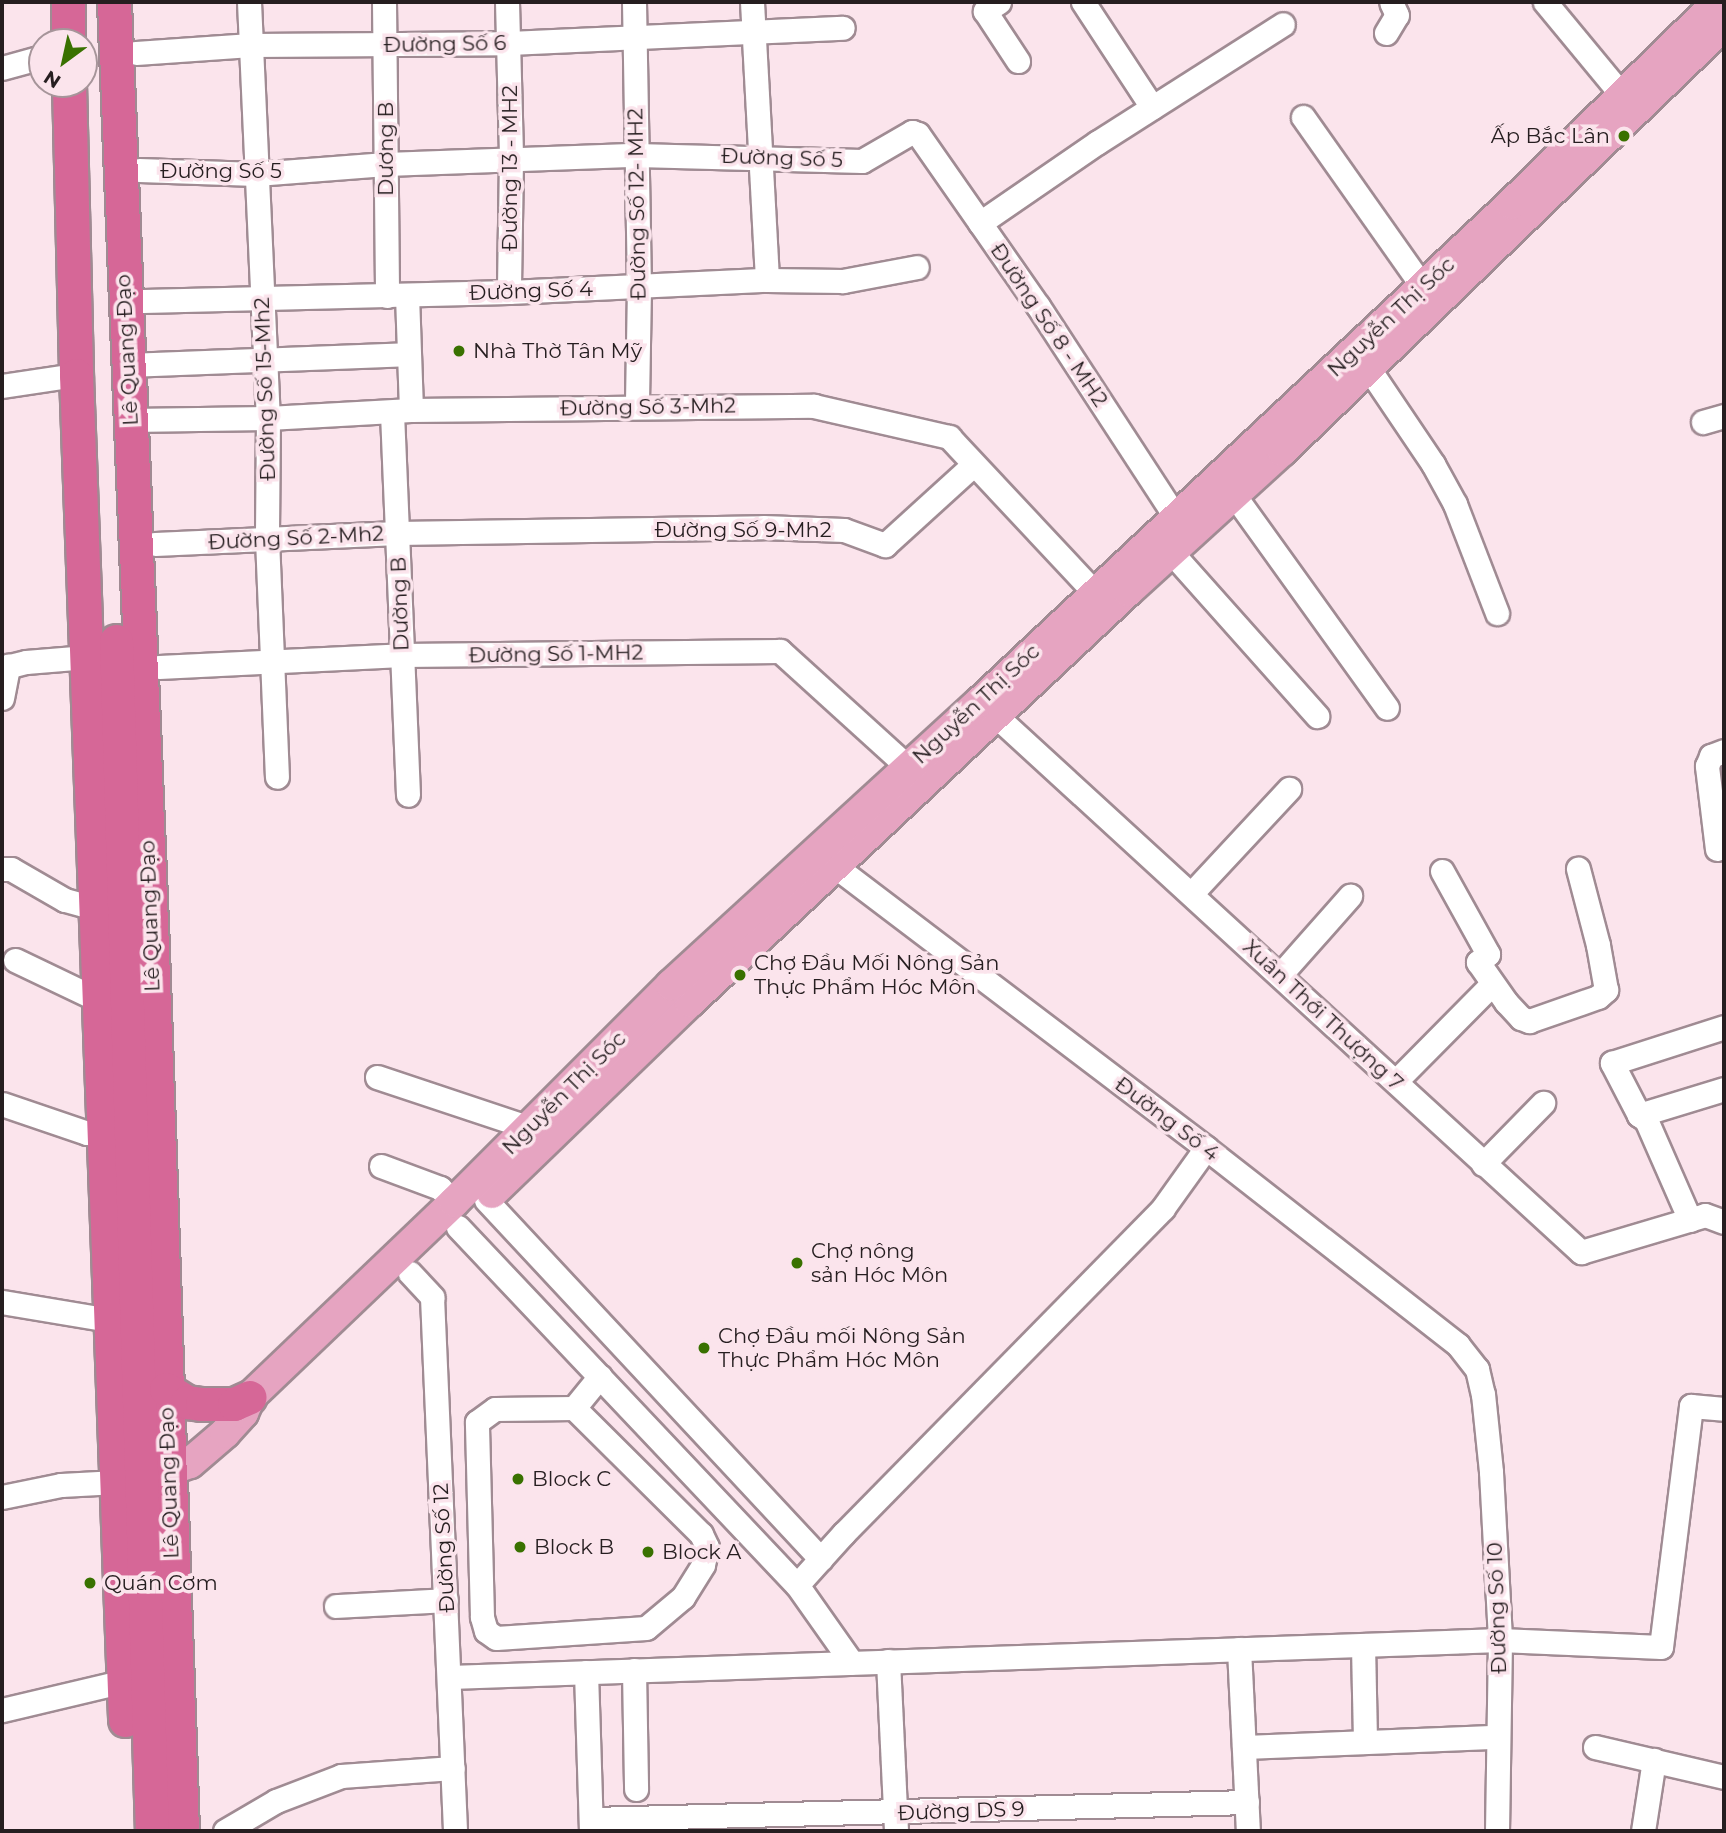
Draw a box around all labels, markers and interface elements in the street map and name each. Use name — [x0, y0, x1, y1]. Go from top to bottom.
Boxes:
north arrow — [28, 28, 98, 98]
street label: Đường Số 6 — [383, 30, 507, 58]
text: N — [40, 66, 65, 93]
street label: Đường 13 - MH2 — [497, 85, 523, 251]
street label: Dương B — [373, 102, 399, 196]
street label: Đường Số 12- MH2 — [623, 108, 651, 300]
place label: Ấp Bắc Lân — [1491, 123, 1610, 149]
marker: Ấp Bắc Lân — [1616, 128, 1632, 144]
street label: Đường Số 5 — [721, 143, 843, 173]
street label: Đường Số 5 — [160, 158, 282, 184]
street label: Đường Số 8 - MH2 — [985, 239, 1113, 411]
street label: Nguyễn Thị Sóc — [1322, 252, 1460, 382]
street label: Lê Quang Đạo — [110, 274, 144, 426]
street label: Đường Số 4 — [469, 276, 593, 306]
street label: Đường Số 15-Mh2 — [249, 297, 281, 481]
place label: Nhà Thờ Tân Mỹ — [473, 338, 642, 364]
marker: Nhà Thờ Tân Mỹ — [451, 343, 467, 359]
street label: Đường Số 3-Mh2 — [560, 393, 736, 421]
street label: Đường Số 9-Mh2 — [654, 517, 832, 543]
street label: Đường Số 2-Mh2 — [207, 521, 385, 555]
street label: Dường B — [386, 556, 414, 652]
street label: Nguyễn Thị Sóc — [907, 639, 1045, 769]
street label: Đường Số 1-MH2 — [468, 640, 644, 668]
street label: Lê Quang Đạo — [135, 840, 165, 992]
street label: Xuân Thới Thượng 7 — [1238, 934, 1408, 1096]
place label: Chợ Đầu Mối Nông Sản Thực Phẩm Hóc Môn — [754, 950, 999, 1000]
marker: Chợ Đầu Mối Nông Sản Thực Phẩm Hóc Môn — [732, 967, 748, 983]
street label: Nguyễn Thị Sóc — [497, 1026, 631, 1160]
street label: Đường Số 4 — [1110, 1072, 1224, 1166]
place label: Chợ nông sản Hóc Môn — [811, 1238, 948, 1288]
marker: Chợ nông sản Hóc Môn — [789, 1255, 805, 1271]
place label: Chợ Đầu mối Nông Sản Thực Phẩm Hóc Môn — [718, 1323, 966, 1373]
marker: Chợ Đầu mối Nông Sản Thực Phẩm Hóc Môn — [696, 1340, 712, 1356]
street label: Lê Quang Đạo — [154, 1407, 184, 1559]
place label: Block C — [532, 1466, 611, 1492]
marker: Block C — [510, 1471, 526, 1487]
street label: Đường Số 12 — [428, 1483, 460, 1613]
place label: Block B — [534, 1534, 614, 1560]
marker: Block B — [512, 1539, 528, 1555]
place label: Block A — [662, 1539, 741, 1565]
street label: Đường Số 10 — [1482, 1542, 1512, 1674]
marker: Block A — [640, 1544, 656, 1560]
place label: Quán Cơm — [104, 1570, 218, 1596]
marker: Quán Cơm — [82, 1575, 98, 1591]
street label: Đường DS 9 — [897, 1796, 1025, 1826]

